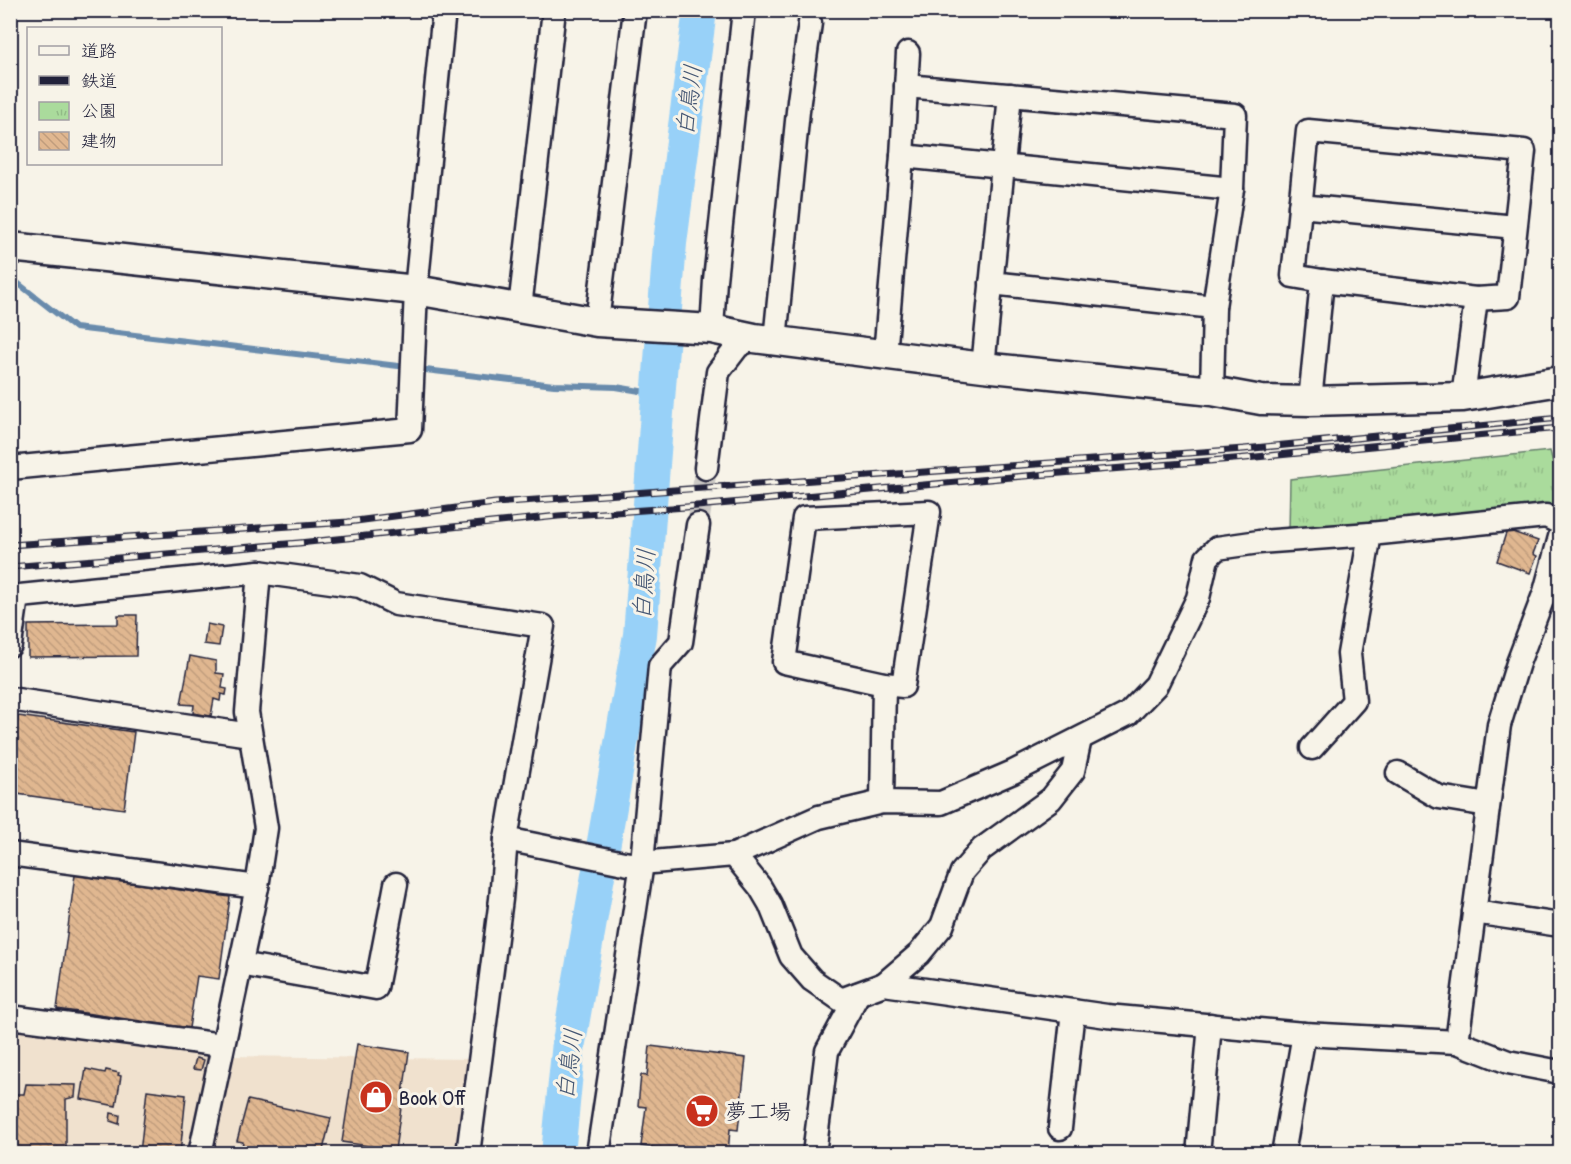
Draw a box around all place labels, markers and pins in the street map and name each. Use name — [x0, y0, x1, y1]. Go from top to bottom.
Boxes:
shop icon: Book Off — [358, 1079, 394, 1115]
place label: Book Off — [399, 1082, 466, 1112]
supermarket icon: 夢工場 — [684, 1093, 720, 1129]
place label: 夢工場 — [725, 1096, 791, 1126]

